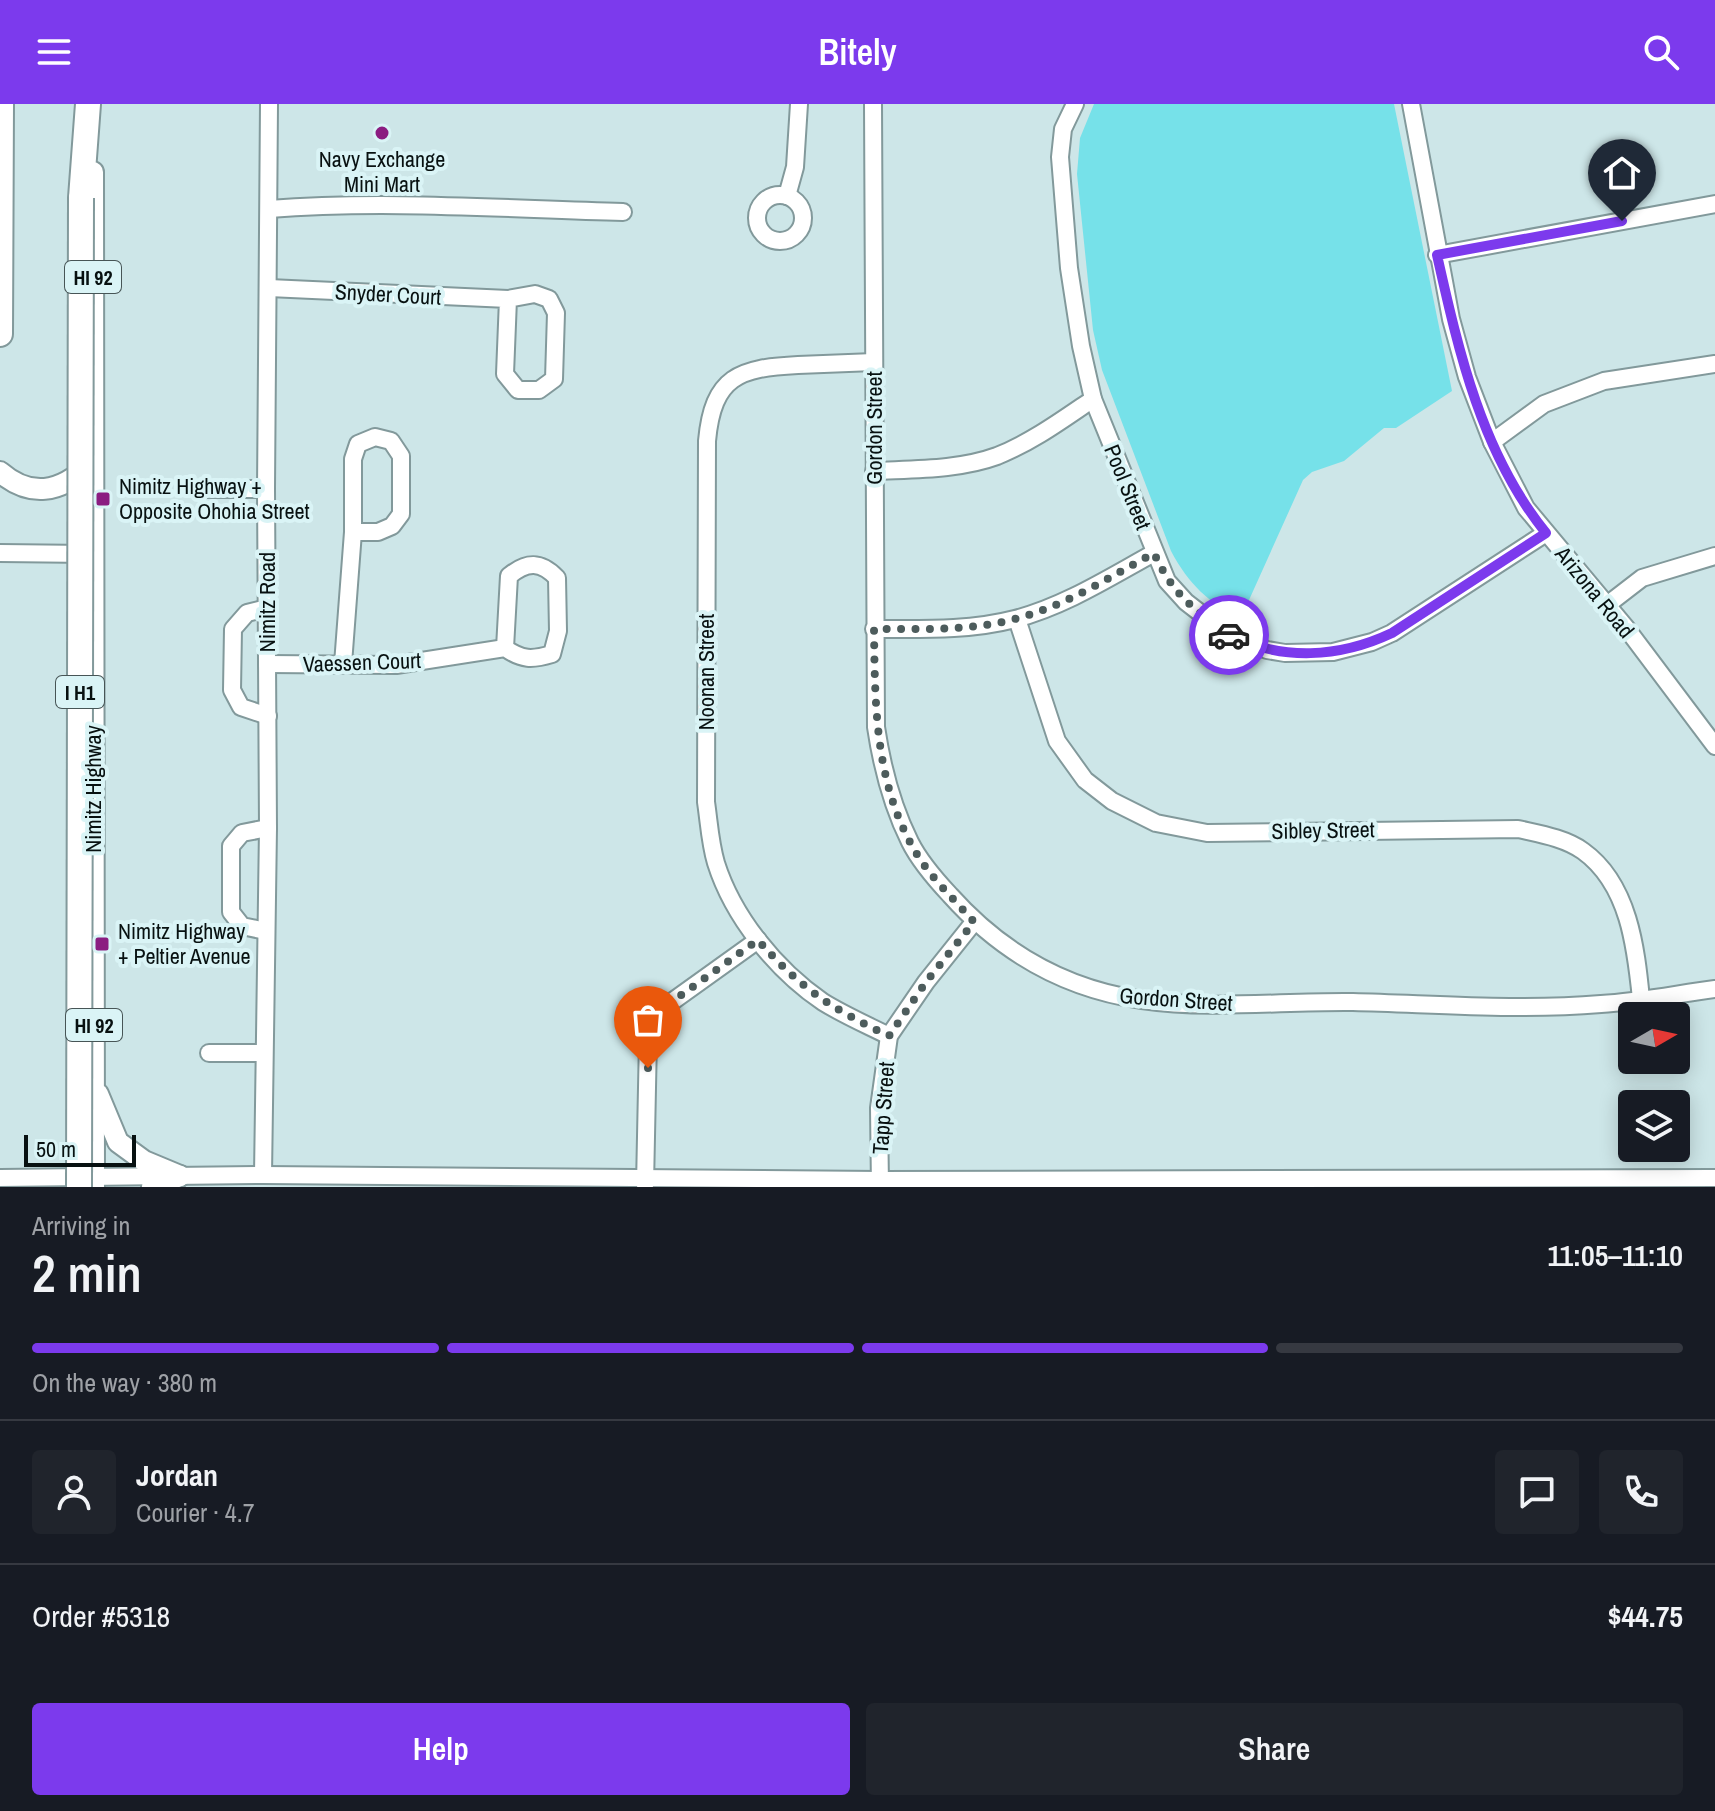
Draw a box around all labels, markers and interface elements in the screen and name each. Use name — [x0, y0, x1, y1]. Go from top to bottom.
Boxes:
text: Bitely — [818, 28, 897, 76]
icon: menu — [32, 30, 76, 74]
icon: search — [1639, 30, 1683, 74]
marker: Navy Exchange Mini Mart — [373, 124, 391, 142]
pin — [1588, 139, 1656, 221]
place label: Navy Exchange Mini Mart — [319, 144, 445, 199]
icon: home — [1600, 151, 1644, 195]
road number: HI 92 — [65, 261, 121, 293]
street label: Snyder Court — [334, 276, 442, 312]
street label: Gordon Street — [859, 371, 889, 485]
street label: Pool Street — [1097, 440, 1159, 534]
place label: Nimitz Highway + Opposite Ohohia Street — [119, 471, 310, 526]
marker: Nimitz Highway + Opposite Ohohia Street — [94, 490, 112, 508]
street label: Arizona Road — [1548, 539, 1641, 644]
street label: Nimitz Road — [252, 552, 282, 652]
courier — [1189, 595, 1269, 675]
icon: car — [1207, 613, 1251, 657]
street label: Noonan Street — [691, 614, 721, 730]
street label: Vaessen Court — [303, 645, 421, 679]
road number: I H1 — [56, 676, 104, 708]
street label: Nimitz Highway — [78, 725, 108, 853]
street label: Sibley Street — [1271, 814, 1375, 846]
place label: Nimitz Highway + Peltier Avenue — [118, 916, 251, 971]
marker: Nimitz Highway + Peltier Avenue — [93, 935, 111, 953]
street label: Gordon Street — [1118, 980, 1234, 1018]
pin — [614, 986, 682, 1068]
icon: bag — [626, 998, 670, 1042]
north arrow — [1618, 1002, 1690, 1074]
map controls — [1618, 1002, 1690, 1162]
road number: HI 92 — [66, 1009, 122, 1041]
street label: Tapp Street — [865, 1061, 901, 1155]
button: layers — [1618, 1090, 1690, 1162]
scale bar — [24, 1131, 136, 1167]
text: 50 m — [36, 1134, 76, 1164]
text: Arriving in — [32, 1208, 130, 1243]
text: 11:05–11:10 — [1547, 1235, 1683, 1275]
text: 2 min — [32, 1238, 142, 1308]
text: On the way · 380 m — [32, 1365, 217, 1400]
button: person — [32, 1450, 116, 1534]
button: chat — [1495, 1450, 1579, 1534]
button: phone — [1599, 1450, 1683, 1534]
text: Jordan — [136, 1455, 218, 1495]
text: Courier · 4.7 — [136, 1495, 255, 1530]
text: Order #5318 — [32, 1596, 170, 1636]
text: $44.75 — [1608, 1596, 1683, 1636]
button: Help — [32, 1703, 850, 1795]
button: Share — [866, 1703, 1683, 1795]

